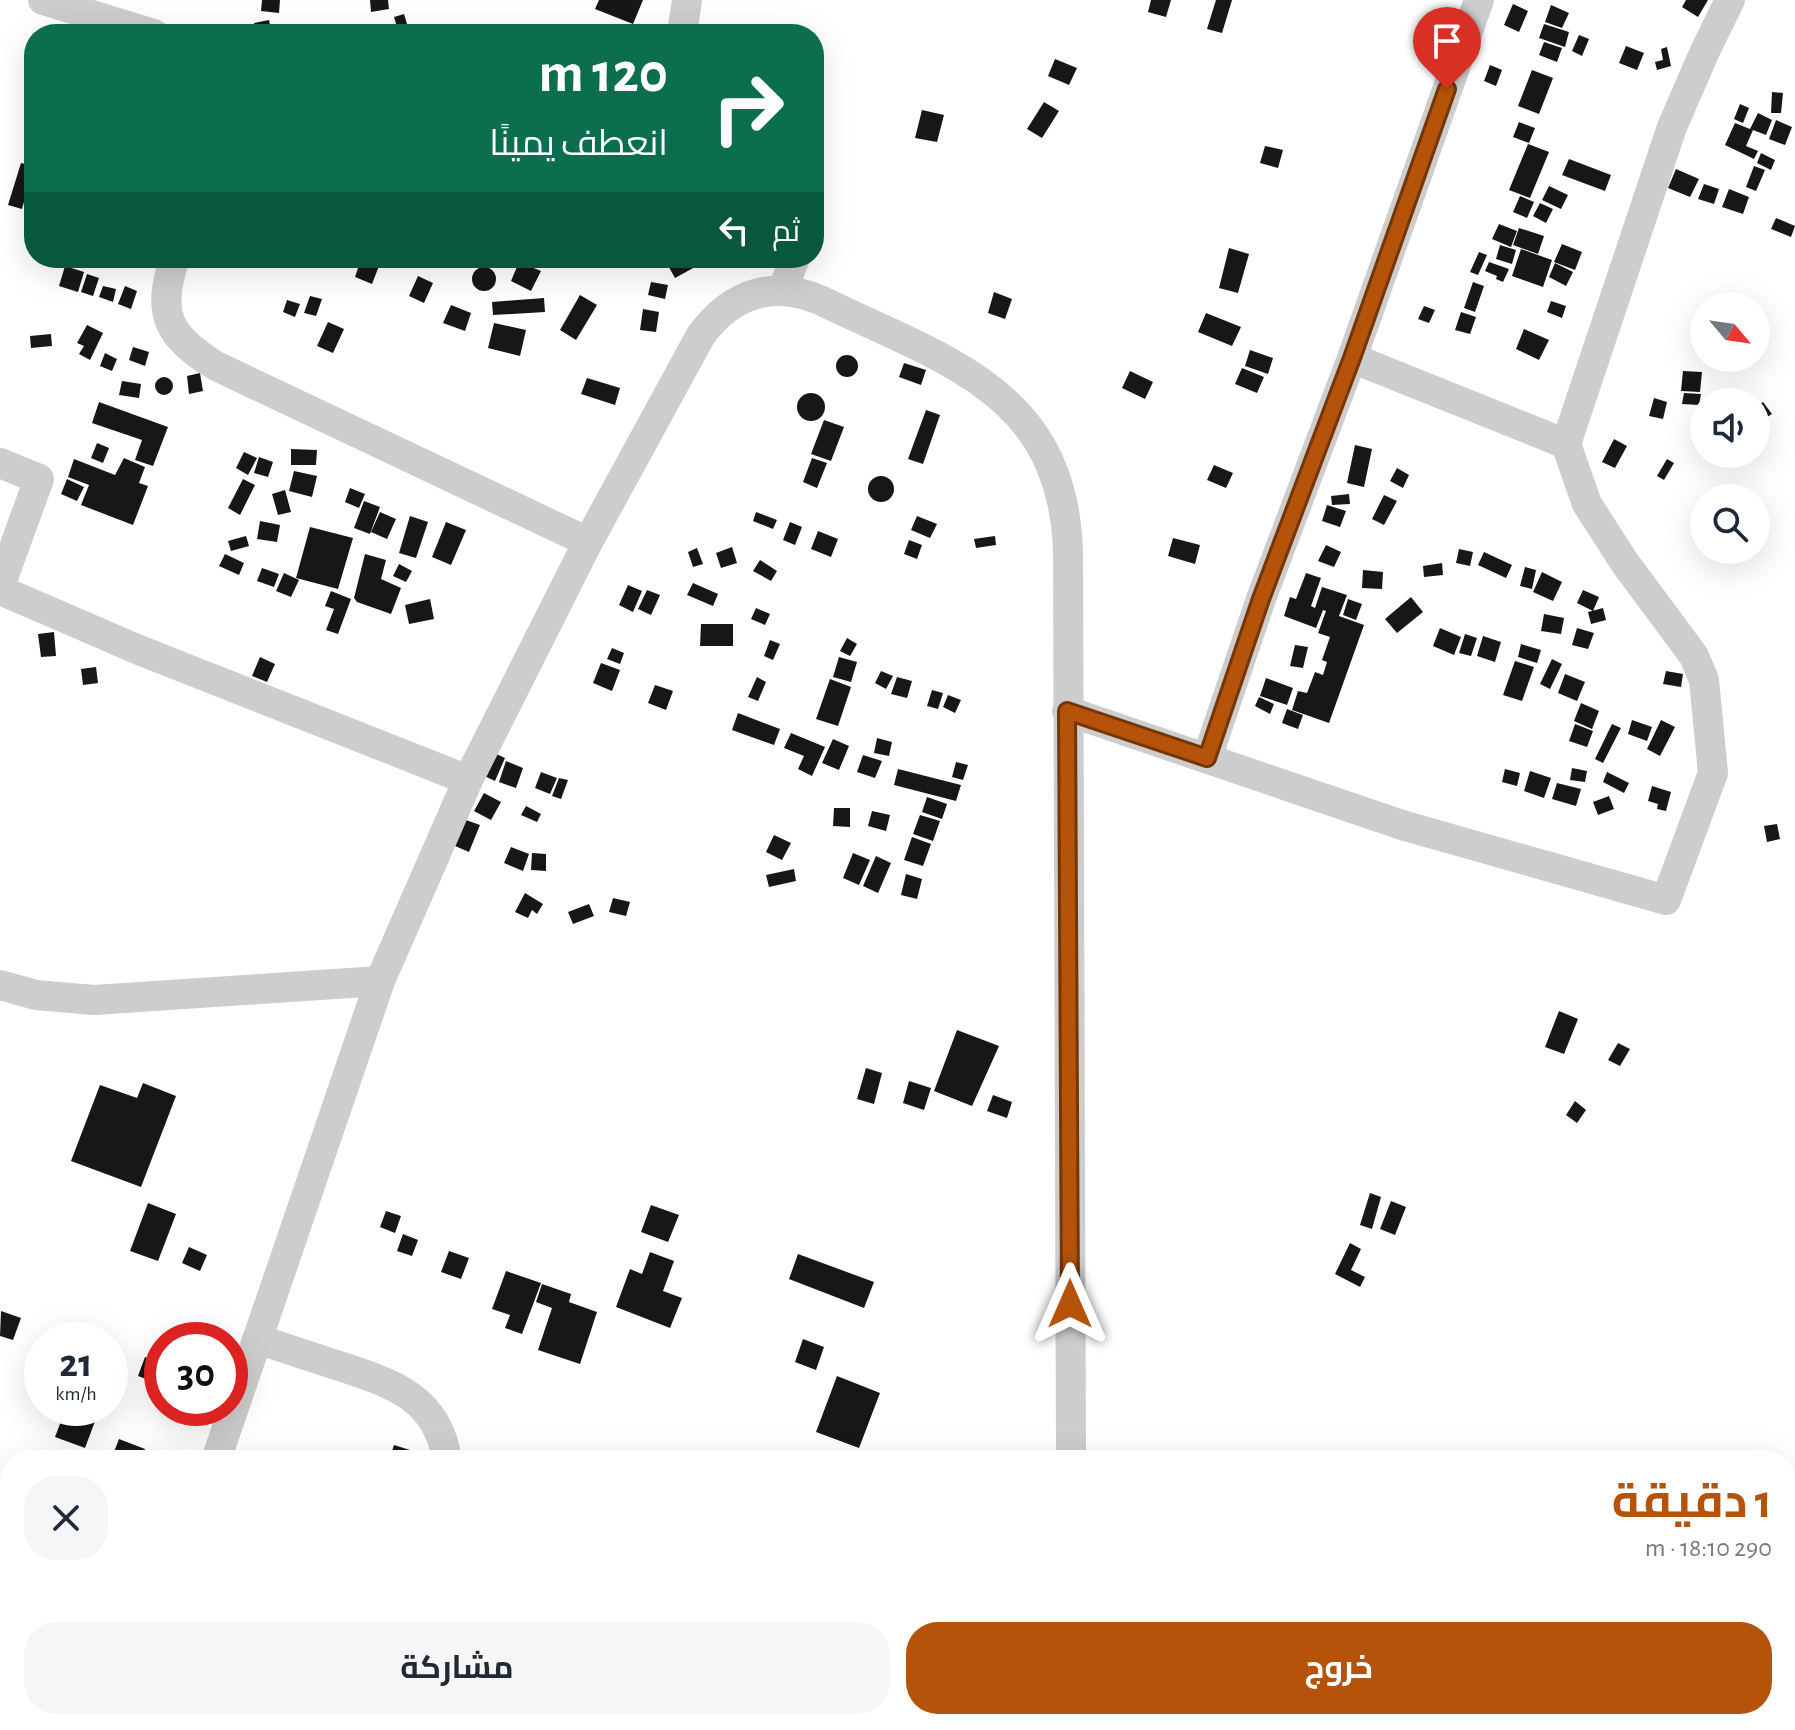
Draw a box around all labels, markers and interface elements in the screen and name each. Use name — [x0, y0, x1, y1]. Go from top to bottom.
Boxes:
pin — [1413, 7, 1481, 89]
icon: arrive — [1425, 19, 1469, 63]
text: 120 m — [539, 46, 668, 102]
icon: right — [696, 56, 800, 160]
text: انعطف يمينًا — [489, 126, 668, 162]
icon: left — [712, 208, 756, 252]
text: ثم — [772, 217, 800, 247]
north arrow — [1690, 292, 1770, 372]
map controls — [1690, 292, 1770, 564]
button: sound — [1690, 388, 1770, 468]
button: search — [1690, 484, 1770, 564]
position arrow — [1028, 1262, 1112, 1346]
speed limit sign: 30 — [144, 1322, 248, 1426]
text: 21 — [59, 1344, 93, 1384]
text: km/h — [55, 1384, 97, 1404]
button: close — [24, 1476, 108, 1560]
text: 1 دقيقة — [1612, 1479, 1772, 1527]
text: 290 m · 18:10 — [1645, 1535, 1772, 1561]
button: مشاركة — [24, 1622, 890, 1714]
button: خروج — [906, 1622, 1772, 1714]

